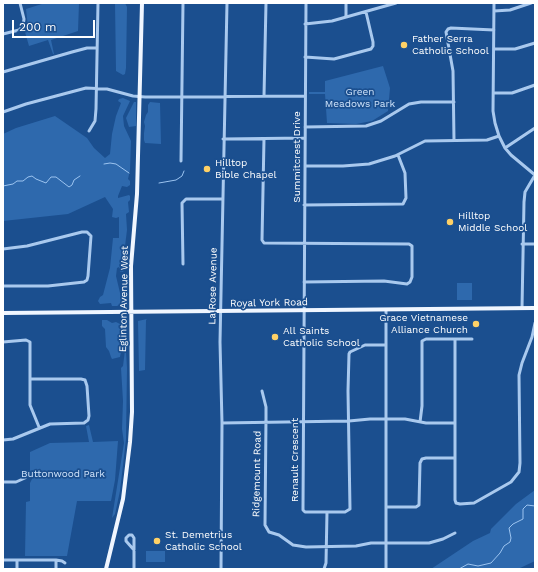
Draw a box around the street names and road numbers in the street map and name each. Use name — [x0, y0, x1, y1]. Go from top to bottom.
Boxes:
street label: Summitcrest Drive — [291, 111, 303, 203]
street label: Eglinton Avenue West — [117, 246, 131, 352]
street label: La Rose Avenue — [206, 247, 220, 325]
street label: Royal York Road — [230, 296, 308, 310]
street label: Renault Crescent — [289, 418, 301, 502]
street label: Ridgemount Road — [250, 431, 264, 517]

